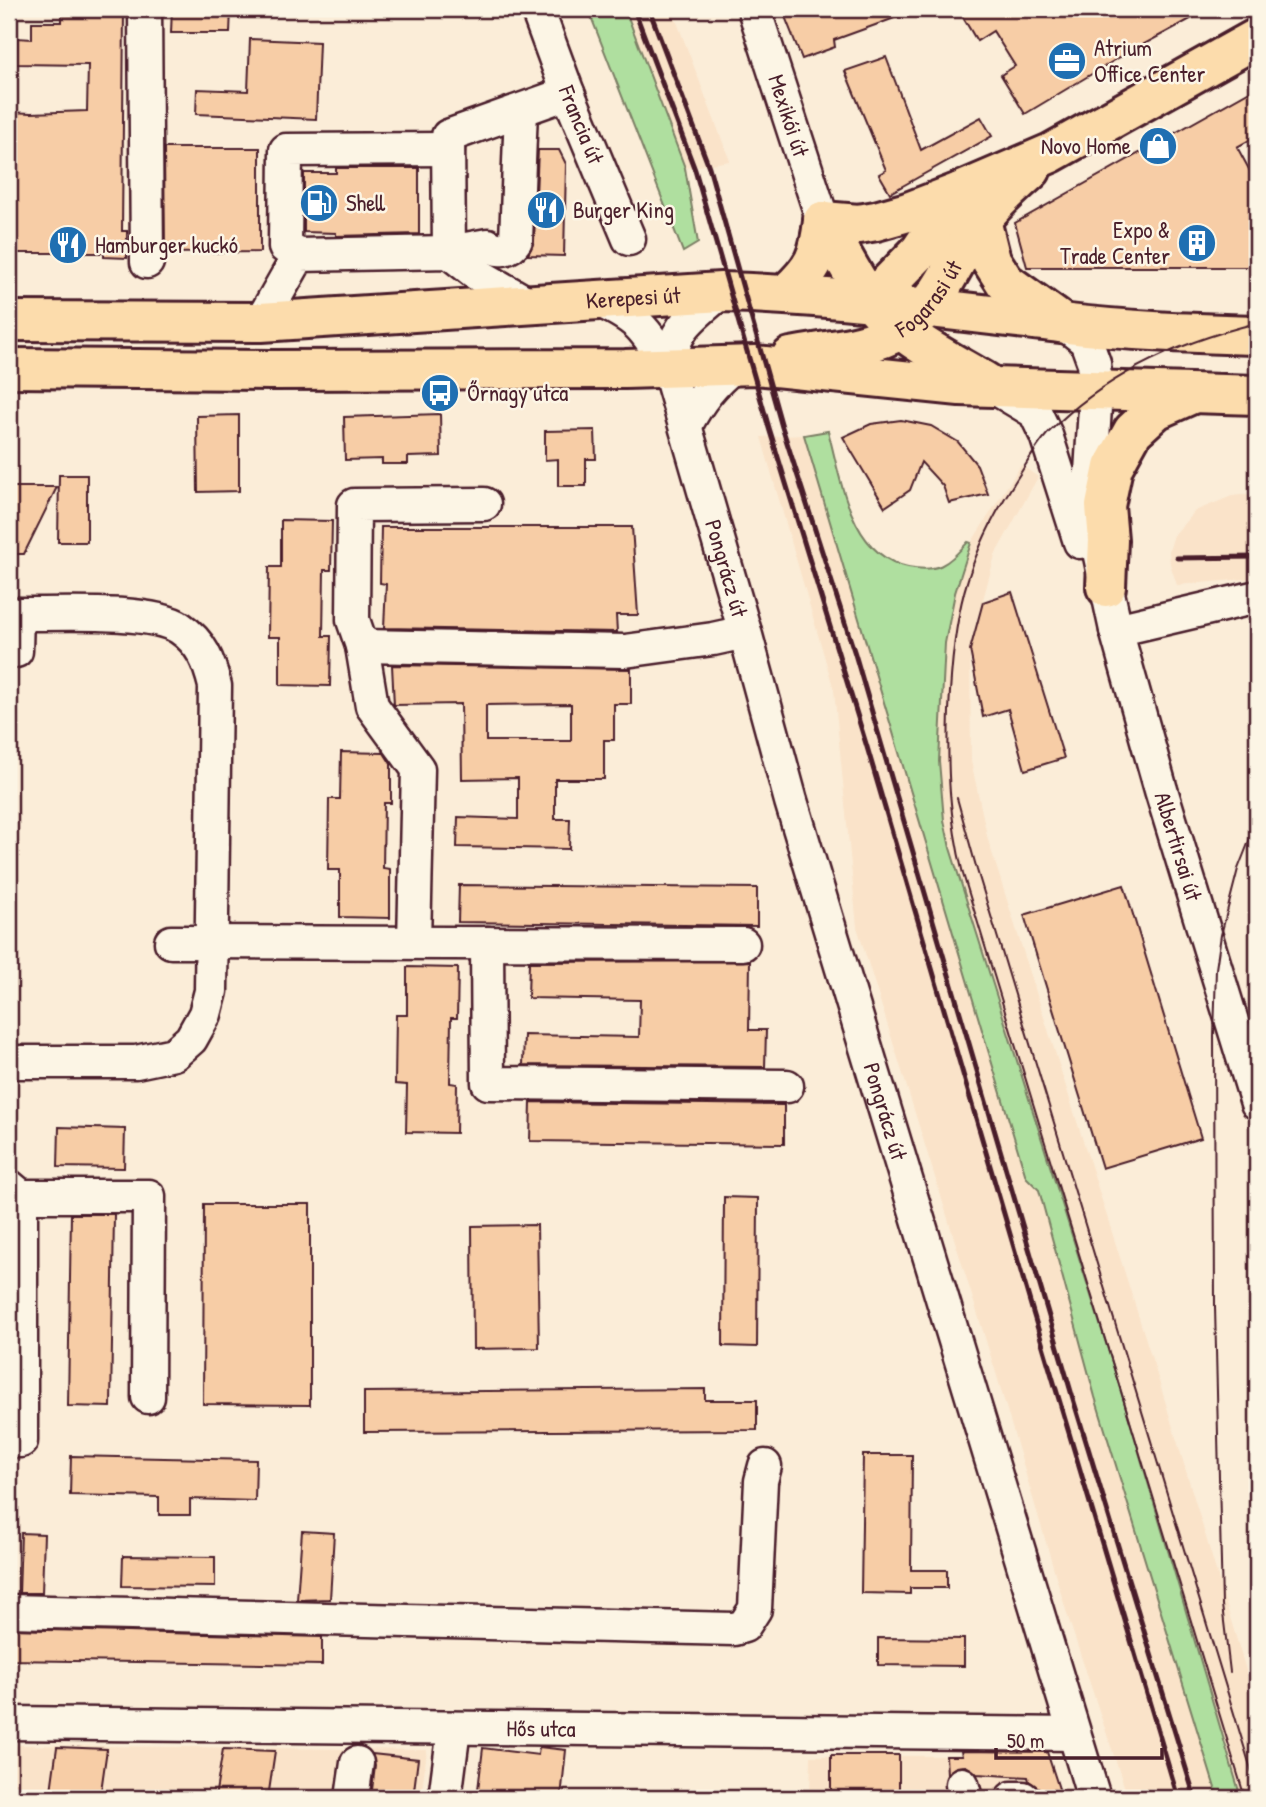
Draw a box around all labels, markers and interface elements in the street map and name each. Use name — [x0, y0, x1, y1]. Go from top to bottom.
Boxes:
place label: Atrium Office Center — [1094, 32, 1206, 89]
office icon: Atrium Office Center — [1046, 40, 1088, 82]
street label: Mexikói út — [761, 70, 817, 161]
street label: Francia út — [551, 80, 612, 170]
shop icon: Novo Home — [1137, 125, 1179, 167]
place label: Novo Home — [1041, 130, 1131, 161]
fuel station icon: Shell — [298, 182, 340, 224]
place label: Shell — [346, 187, 386, 218]
restaurant icon: Burger King — [525, 189, 567, 231]
place label: Burger King — [573, 194, 674, 225]
place label: Expo & Trade Center — [1060, 214, 1170, 271]
building icon: Expo & Trade Center — [1176, 222, 1218, 264]
restaurant icon: Hamburger kuckó — [47, 224, 89, 266]
place label: Hamburger kuckó — [95, 229, 238, 260]
street label: Fogarasi út — [889, 253, 969, 345]
street label: Kerepesi út — [585, 279, 682, 316]
bus stop icon: Őrnagy utca — [419, 372, 461, 414]
place label: Őrnagy utca — [467, 377, 568, 408]
street label: Pongrácz út — [698, 516, 756, 622]
street label: Albertirsai út — [1148, 788, 1210, 906]
street label: Pongrácz út — [856, 1059, 916, 1165]
street label: Hős utca — [506, 1712, 576, 1744]
scale bar — [996, 1716, 1163, 1760]
text: 50 m — [1007, 1726, 1044, 1755]

